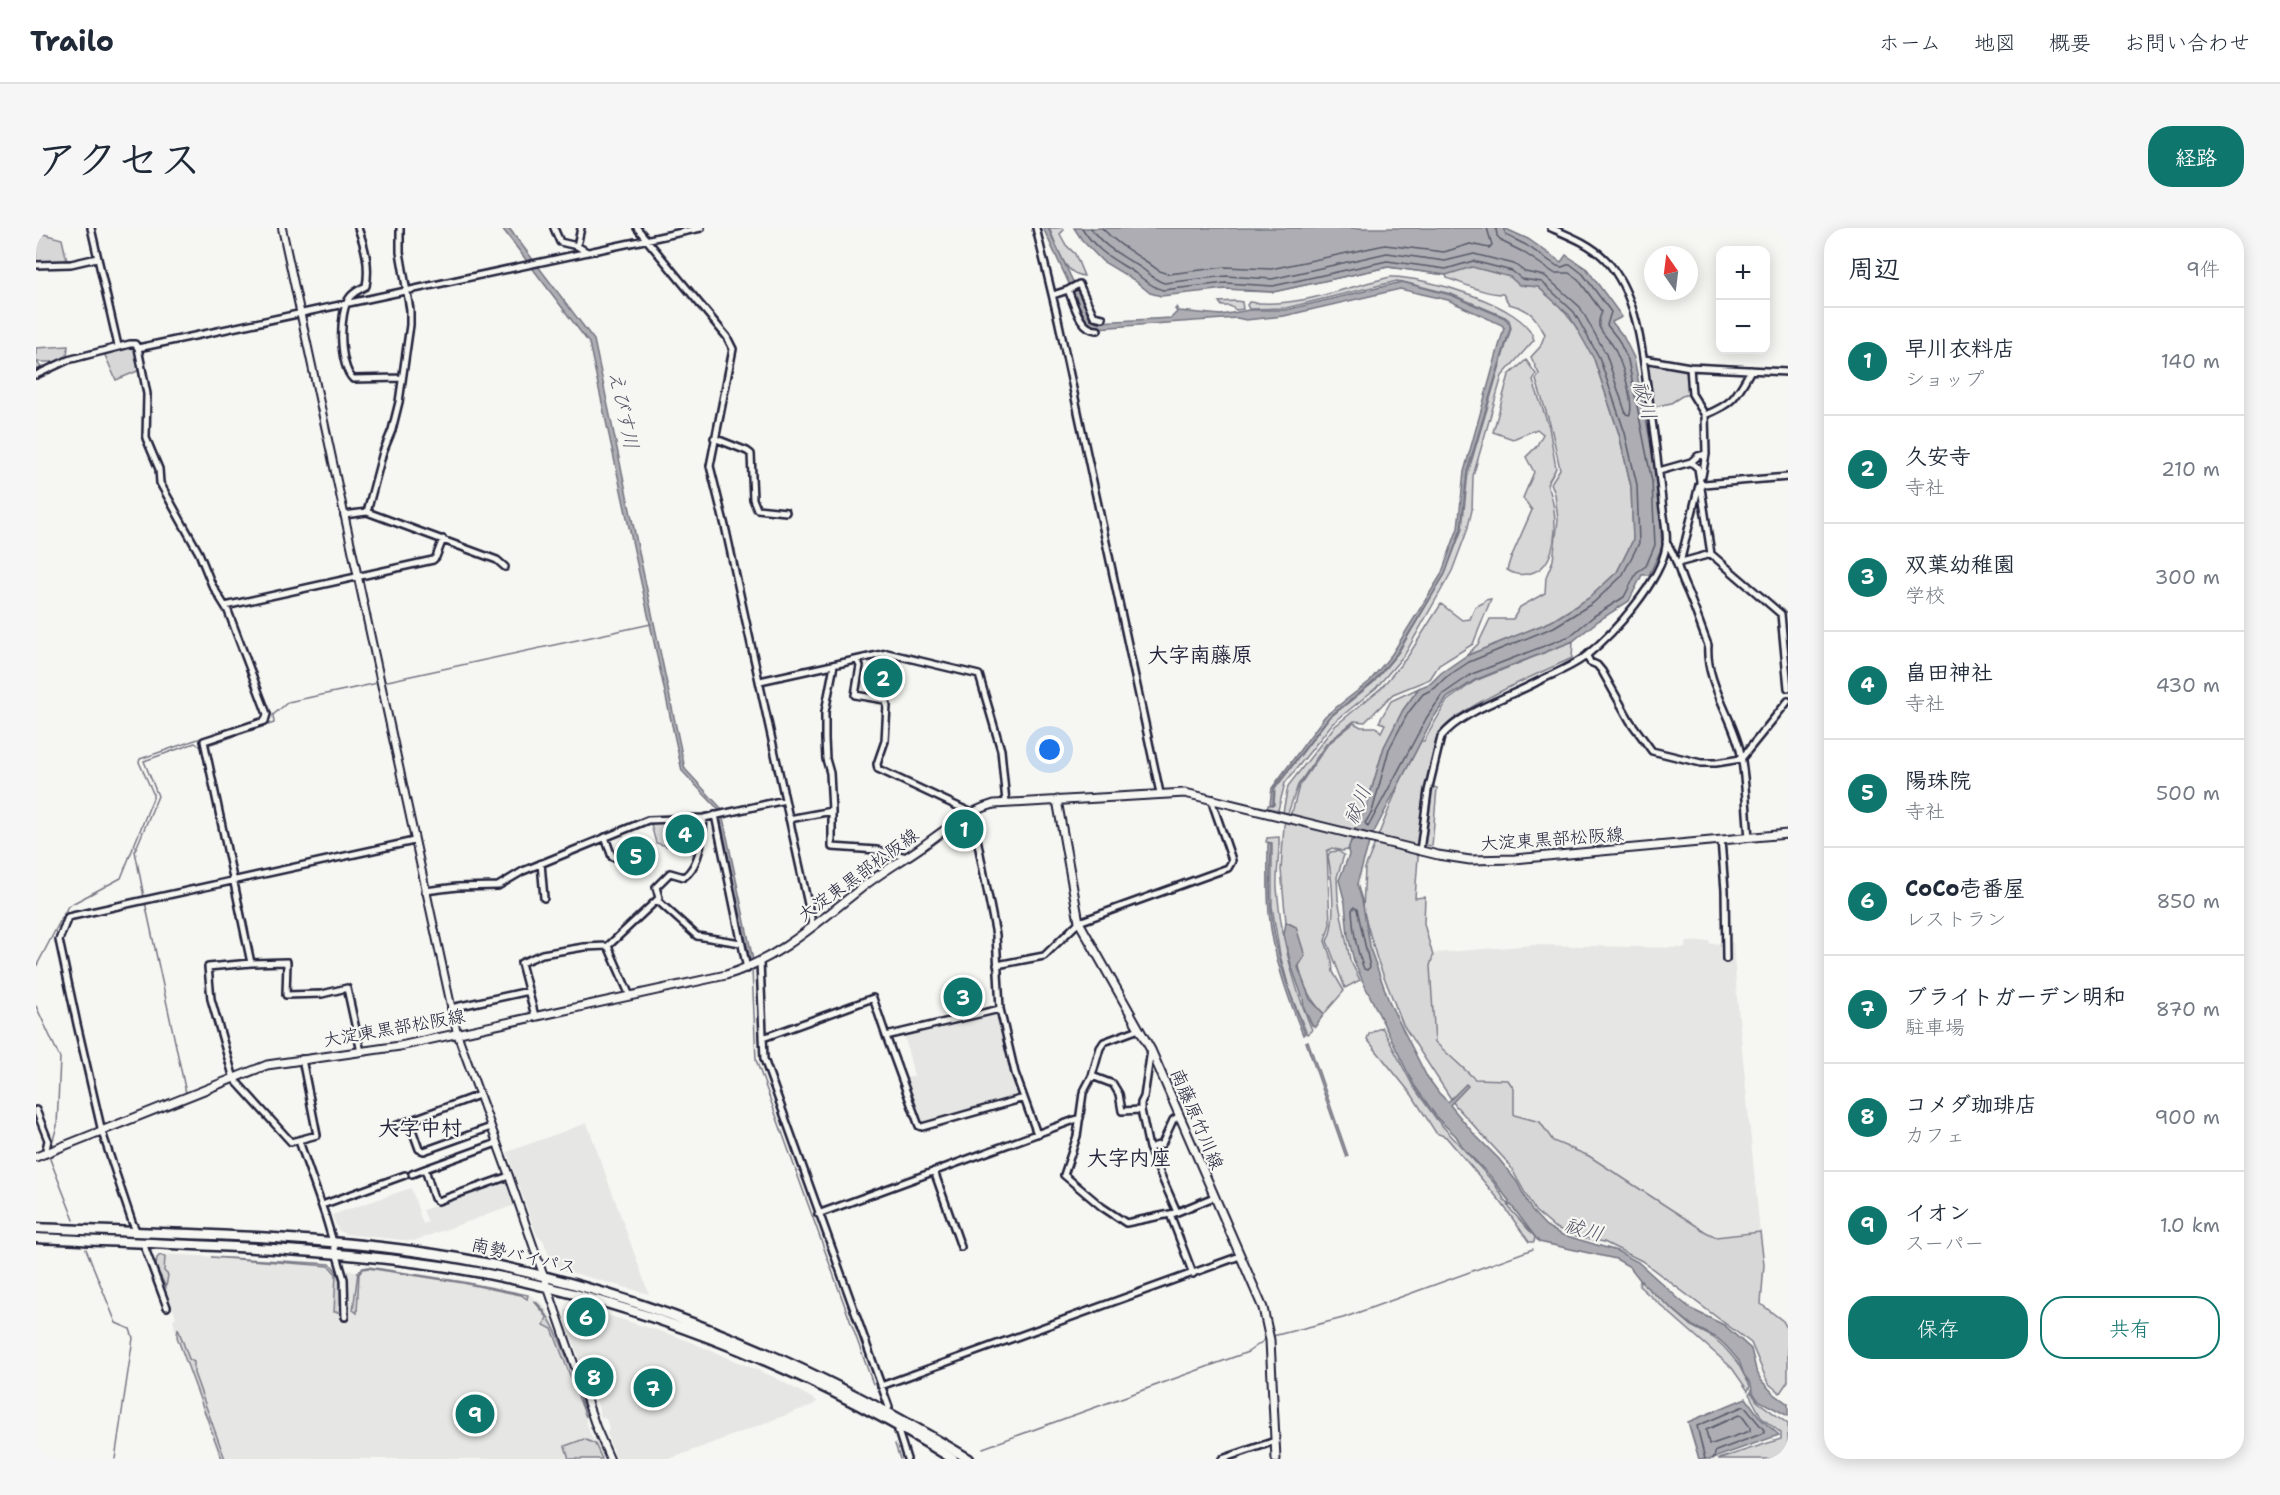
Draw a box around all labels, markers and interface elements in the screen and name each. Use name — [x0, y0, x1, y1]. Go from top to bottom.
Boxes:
text: Trailo — [30, 22, 114, 60]
text: ホーム — [1879, 29, 1941, 57]
text: 地図 — [1974, 29, 2016, 57]
text: 概要 — [2049, 29, 2091, 57]
text: お問い合わせ — [2124, 29, 2250, 57]
button: 経路 — [2148, 126, 2244, 187]
text: アクセス — [36, 131, 201, 187]
north arrow — [1644, 246, 1698, 300]
map controls — [1716, 246, 1770, 354]
button: + — [1716, 246, 1770, 300]
text: 周辺 — [1848, 251, 1900, 286]
text: 9件 — [2186, 256, 2220, 282]
button: − — [1716, 300, 1770, 354]
text: 早川衣料店 — [1905, 334, 2015, 363]
text: 1 — [1863, 348, 1872, 374]
text: 140 m — [2161, 348, 2220, 374]
text: ショップ — [1905, 366, 1984, 392]
water label: えびす川 — [603, 368, 645, 452]
water label: 祓川 — [1627, 377, 1663, 423]
text: 久安寺 — [1905, 442, 1971, 471]
text: 2 — [1861, 456, 1875, 482]
text: 210 m — [2161, 456, 2220, 482]
text: 寺社 — [1905, 474, 1945, 500]
text: 双葉幼稚園 — [1905, 550, 2015, 579]
text: 3 — [1861, 564, 1875, 590]
text: 300 m — [2154, 564, 2220, 590]
text: 学校 — [1905, 582, 1945, 608]
district label: 大字南藤原 — [1148, 641, 1253, 669]
pin: 2 — [864, 656, 902, 700]
text: 畠田神社 — [1905, 658, 1993, 687]
text: 4 — [1861, 672, 1875, 698]
text: 430 m — [2156, 672, 2220, 698]
text: 寺社 — [1905, 690, 1945, 716]
your location — [1035, 735, 1064, 764]
text: 陽珠院 — [1905, 766, 1971, 795]
text: 5 — [1861, 780, 1874, 806]
text: 500 m — [2156, 780, 2220, 806]
water label: 祓川 — [1337, 782, 1377, 828]
text: 寺社 — [1905, 798, 1945, 824]
pin: 1 — [944, 806, 984, 852]
pin: 4 — [666, 812, 704, 856]
street label: 大淀東黒部松阪線 — [1479, 822, 1625, 856]
street label: 大淀東黒部松阪線 — [793, 823, 923, 927]
pin: 5 — [616, 834, 656, 878]
text: CoCo壱番屋 — [1905, 874, 2026, 903]
text: 6 — [1861, 888, 1875, 914]
text: 850 m — [2156, 888, 2220, 914]
text: レストラン — [1905, 906, 2007, 932]
pin: 3 — [944, 974, 982, 1020]
text: ブライトガーデン明和 — [1905, 982, 2125, 1011]
text: 7 — [1861, 996, 1875, 1022]
text: 870 m — [2156, 996, 2220, 1022]
street label: 大淀東黒部松阪線 — [321, 1004, 467, 1052]
text: 駐車場 — [1905, 1014, 1965, 1040]
street label: 南藤原竹川線 — [1165, 1065, 1229, 1173]
text: コメダ珈琲店 — [1905, 1090, 2037, 1119]
text: 8 — [1861, 1104, 1875, 1130]
text: 900 m — [2154, 1104, 2220, 1130]
district label: 大字中村 — [378, 1114, 462, 1142]
text: カフェ — [1905, 1122, 1965, 1148]
district label: 大字内座 — [1087, 1144, 1171, 1172]
text: イオン — [1905, 1198, 1971, 1227]
water label: 祓川 — [1561, 1211, 1607, 1247]
text: 9 — [1861, 1212, 1875, 1238]
text: 1.0 km — [2160, 1212, 2220, 1238]
text: スーパー — [1905, 1230, 1984, 1256]
street label: 南勢バイパス — [469, 1232, 579, 1280]
pin: 6 — [566, 1294, 606, 1340]
button: 保存 — [1848, 1296, 2028, 1359]
button: 共有 — [2040, 1296, 2220, 1359]
pin: 8 — [574, 1354, 614, 1400]
pin: 7 — [634, 1366, 672, 1410]
pin: 9 — [456, 1392, 494, 1436]

